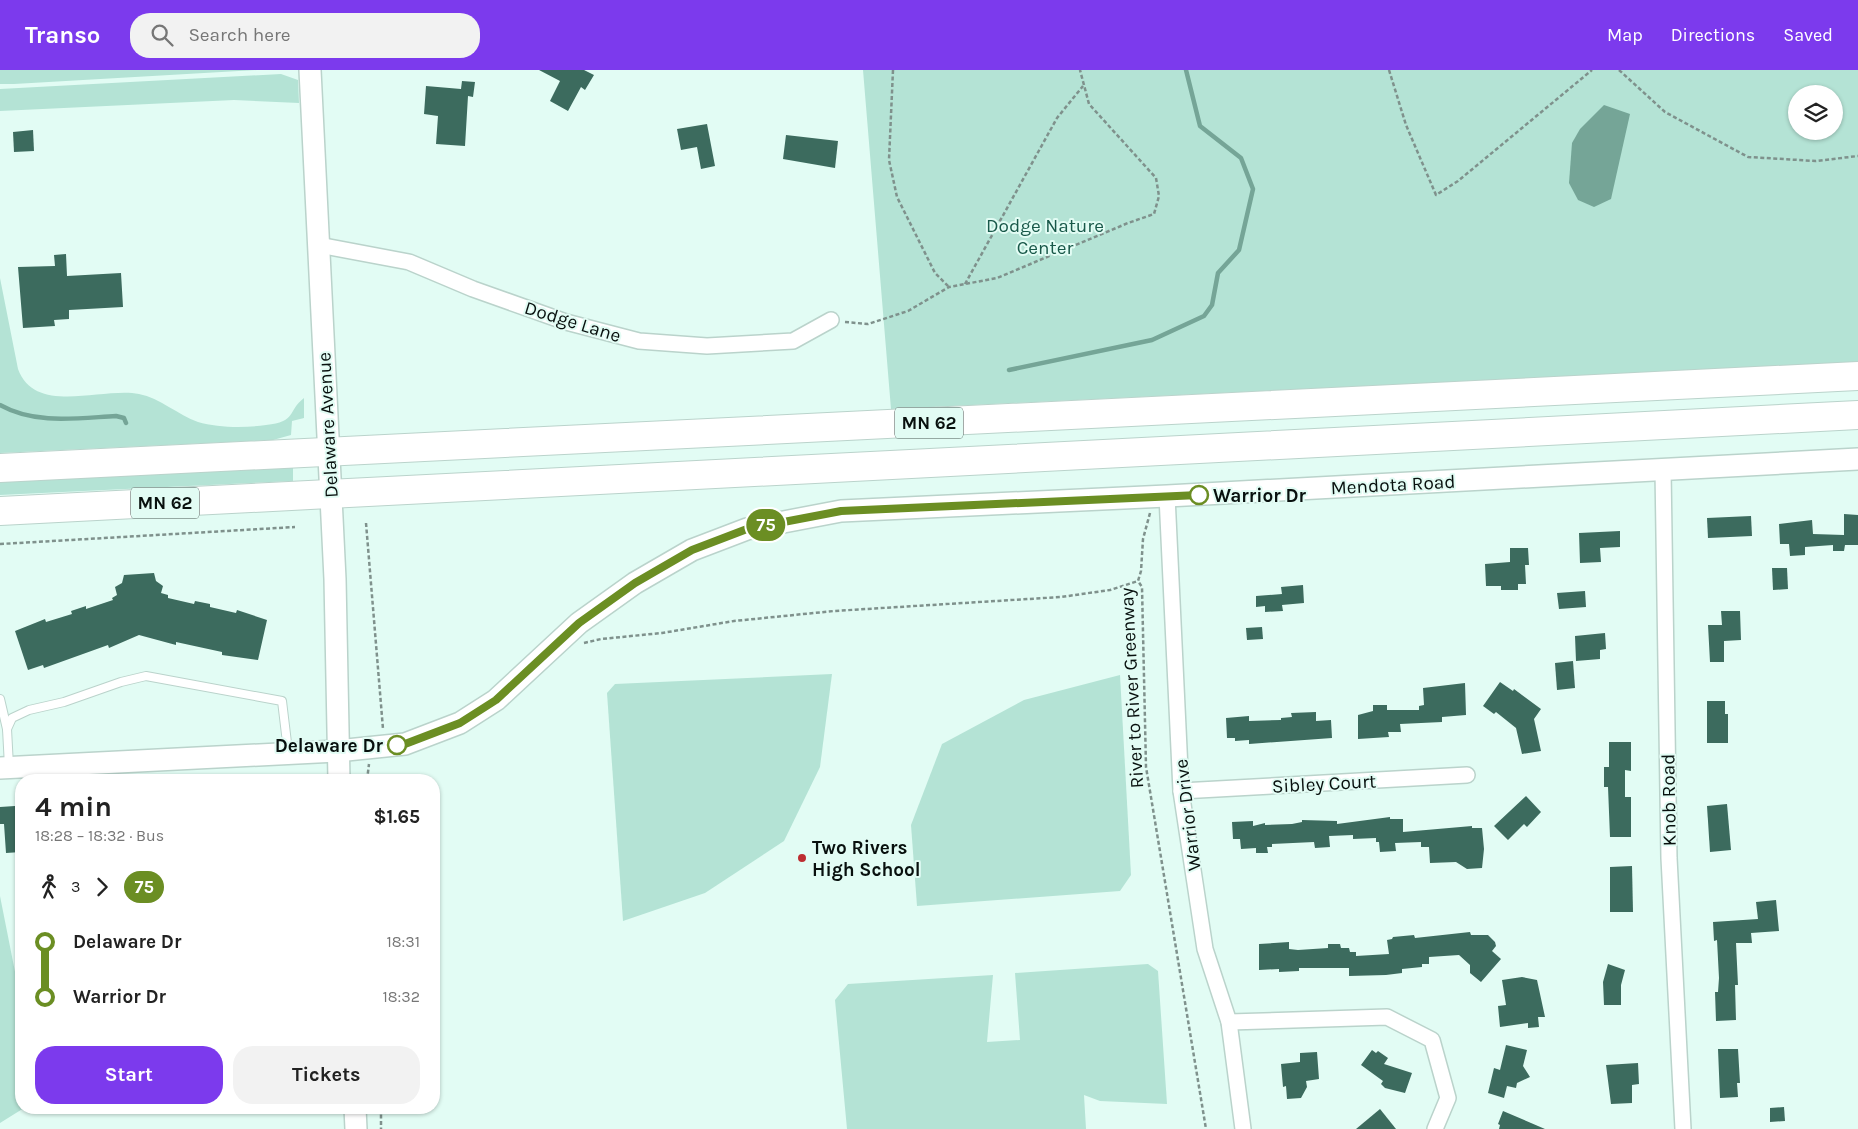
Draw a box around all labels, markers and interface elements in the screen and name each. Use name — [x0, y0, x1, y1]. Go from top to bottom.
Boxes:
search box — [130, 13, 480, 58]
text: Transo — [25, 21, 100, 49]
icon: search — [148, 21, 176, 49]
text: Search here — [188, 24, 291, 46]
text: Map — [1607, 24, 1643, 46]
text: Directions — [1671, 24, 1755, 46]
text: Saved — [1783, 24, 1833, 46]
map controls — [1788, 85, 1843, 140]
button: layers — [1788, 85, 1843, 140]
park label: Dodge Nature Center — [986, 215, 1104, 259]
street label: Dodge Lane — [522, 297, 624, 347]
street label: Delaware Avenue — [313, 351, 343, 498]
road number: MN 62 — [895, 408, 963, 438]
street label: Mendota Road — [1330, 471, 1456, 499]
marker: Warrior Dr — [1189, 485, 1209, 505]
place label: Warrior Dr — [1213, 485, 1307, 507]
road number: MN 62 — [131, 488, 199, 518]
line badge: 75 — [744, 509, 788, 541]
text: 75 — [756, 514, 776, 536]
street label: River to River Greenway — [1116, 587, 1148, 789]
place label: Delaware Dr — [275, 735, 384, 757]
marker: Delaware Dr — [387, 735, 407, 755]
street label: Knob Road — [1657, 753, 1681, 847]
street label: Warrior Drive — [1170, 758, 1206, 872]
street label: Sibley Court — [1271, 770, 1377, 798]
text: 4 min — [35, 790, 112, 823]
text: $1.65 — [373, 806, 420, 828]
text: 18:28 – 18:32 · Bus — [35, 826, 164, 845]
place label: Two Rivers High School — [812, 837, 921, 881]
marker: Two Rivers High School — [796, 852, 808, 864]
icon: walk — [35, 873, 63, 901]
icon: forward — [88, 873, 116, 901]
text: 75 — [134, 876, 154, 898]
text: 3 — [71, 877, 80, 896]
text: Delaware Dr — [73, 931, 181, 953]
text: 18:31 — [386, 932, 420, 951]
text: Warrior Dr — [73, 986, 166, 1008]
text: 18:32 — [382, 987, 420, 1006]
button: Start — [35, 1046, 223, 1104]
button: Tickets — [233, 1046, 420, 1104]

